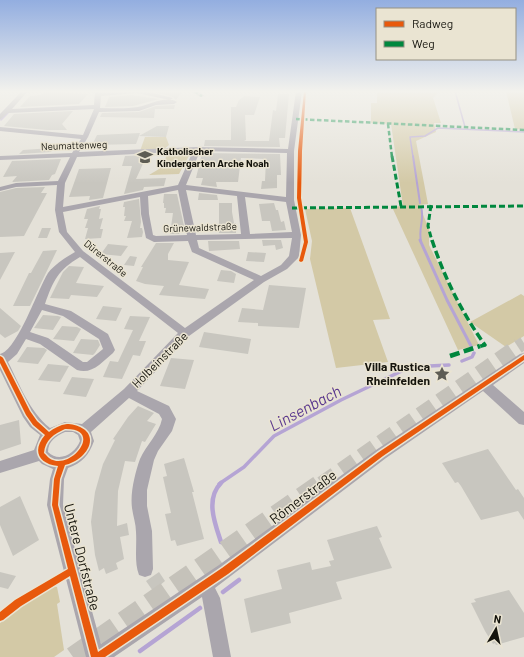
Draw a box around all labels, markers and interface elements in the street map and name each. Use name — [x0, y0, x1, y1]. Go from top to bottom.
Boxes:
legend — [376, 8, 516, 60]
text: Radweg — [412, 16, 453, 30]
text: Weg — [412, 36, 435, 50]
street label: Neumattenweg — [41, 138, 107, 152]
place label: Katholischer Kindergarten Arche Noah — [157, 145, 269, 169]
school or university icon: Katholischer Kindergarten Arche Noah — [136, 148, 154, 166]
street label: Grünewaldstraße — [163, 220, 237, 234]
street label: Dürerstraße — [82, 237, 130, 279]
street label: Holbeinstraße — [128, 328, 190, 390]
place label: Villa Rustica Rheinfelden — [365, 359, 430, 387]
place icon: Villa Rustica Rheinfelden — [433, 365, 451, 383]
water label: Linsenbach — [266, 381, 344, 434]
street label: Römerstraße — [266, 466, 339, 527]
street label: Untere Dorfstraße — [61, 502, 104, 612]
north arrow — [476, 609, 516, 649]
text: N — [493, 612, 502, 626]

